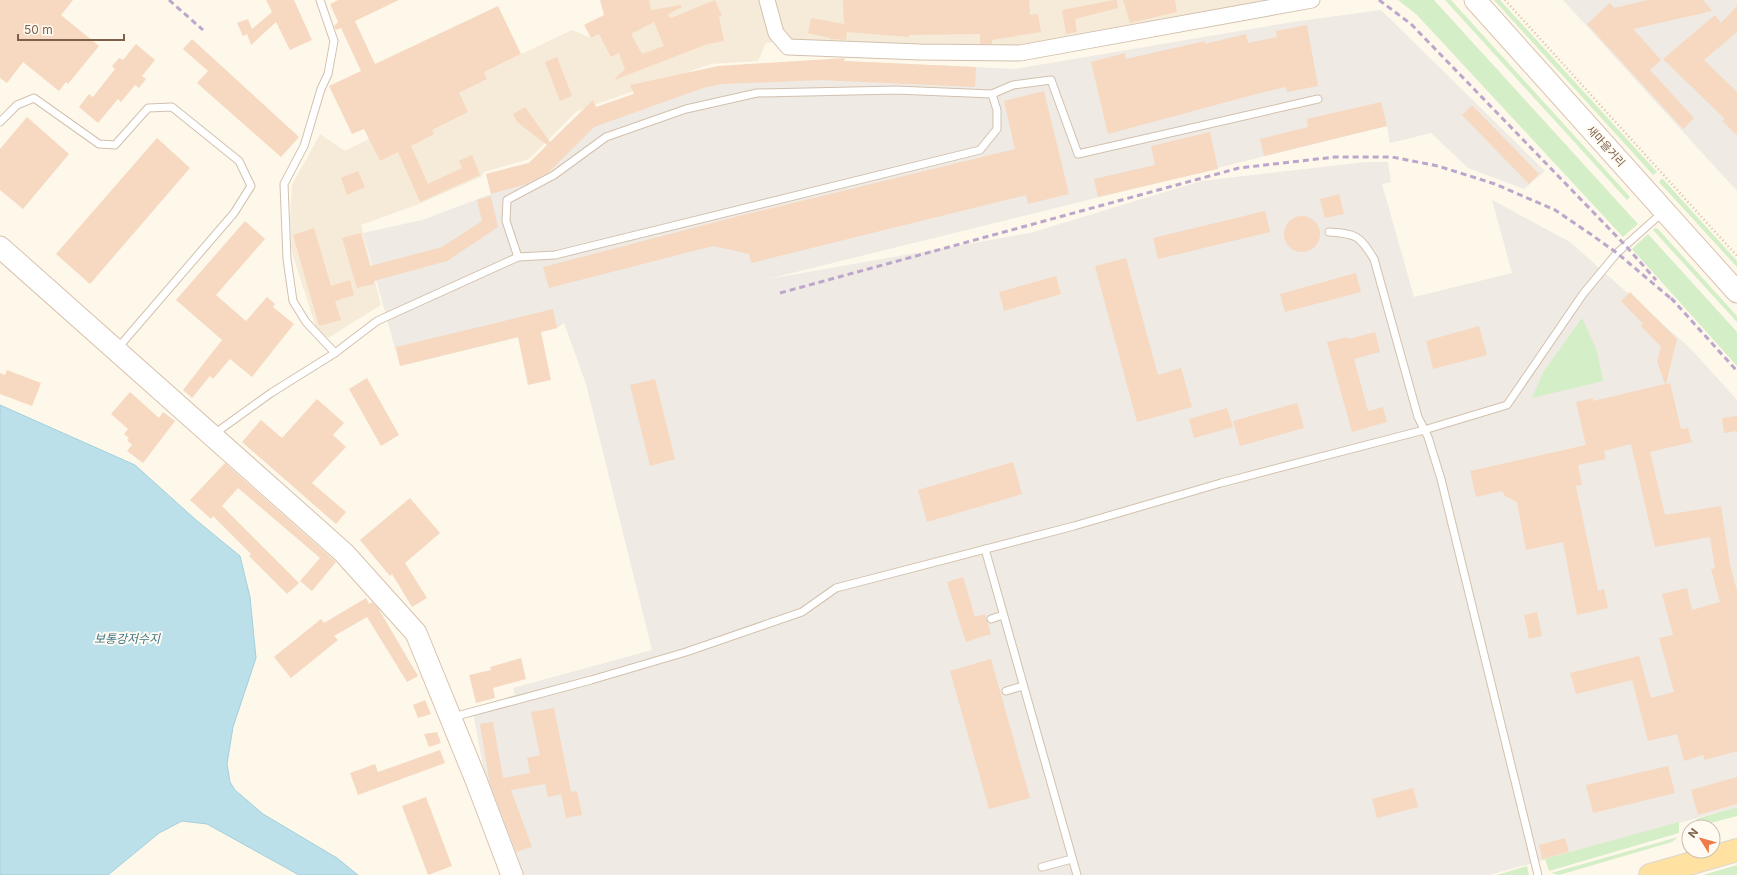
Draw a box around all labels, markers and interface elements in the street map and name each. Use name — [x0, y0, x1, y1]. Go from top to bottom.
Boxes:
scale bar — [18, 16, 124, 42]
text: 50 m — [24, 22, 53, 37]
street label: 새마을거리 — [1584, 123, 1628, 169]
water label: 보통강저수지 — [94, 631, 161, 646]
north arrow — [1681, 819, 1721, 859]
text: N — [1685, 825, 1701, 841]

